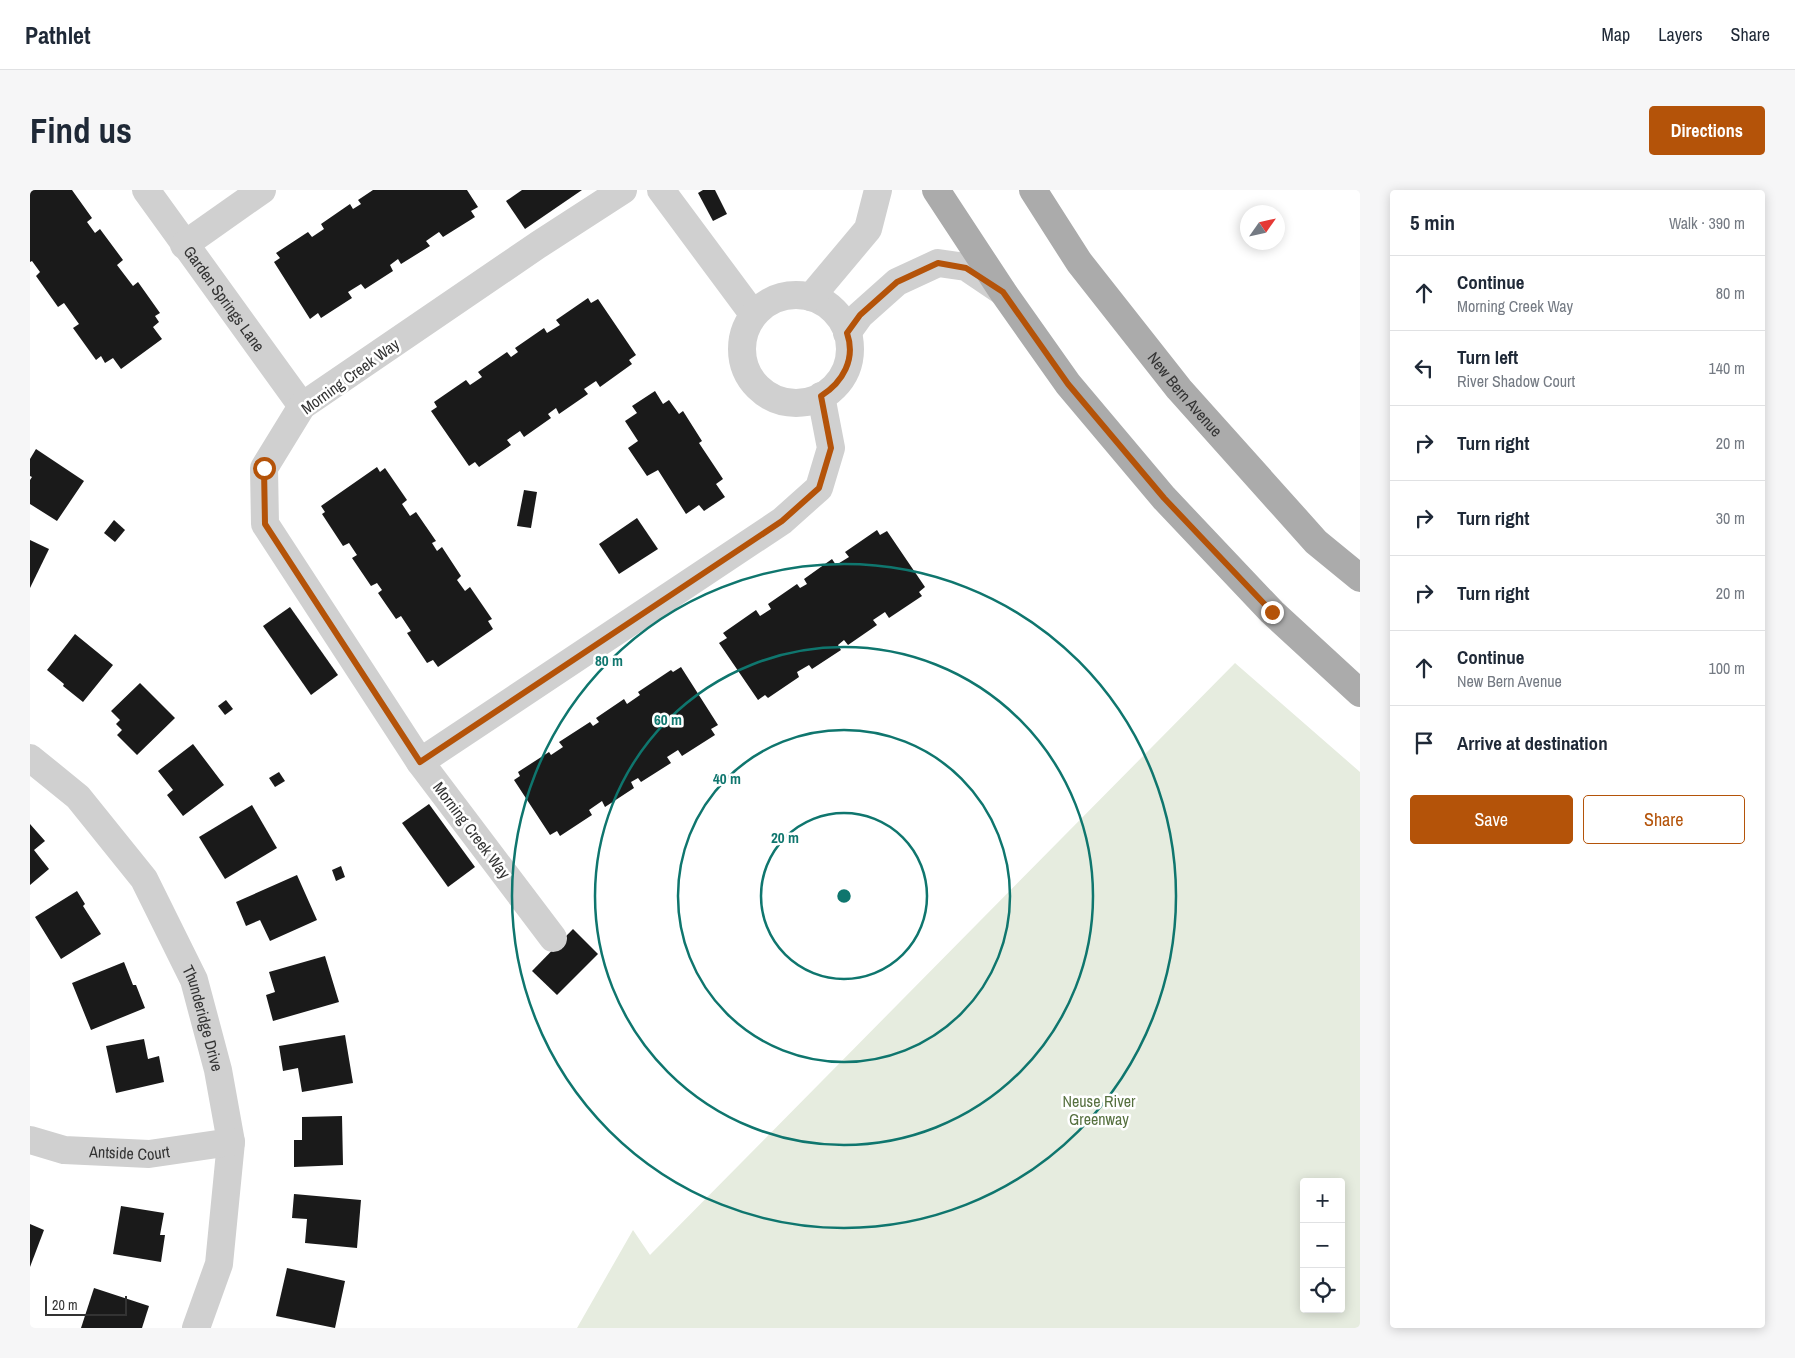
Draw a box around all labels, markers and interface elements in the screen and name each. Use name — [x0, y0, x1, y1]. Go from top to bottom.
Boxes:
text: Pathlet — [25, 19, 91, 51]
text: Map — [1602, 22, 1630, 47]
text: Layers — [1658, 22, 1703, 47]
text: Share — [1731, 22, 1770, 47]
button: Directions — [1649, 106, 1765, 155]
text: Find us — [30, 107, 132, 154]
north arrow — [1240, 205, 1285, 250]
text: 5 min — [1410, 208, 1455, 237]
text: Walk · 390 m — [1669, 212, 1745, 234]
street label: Garden Springs Lane — [179, 241, 270, 356]
text: Continue — [1457, 269, 1525, 295]
icon: ahead — [1410, 279, 1438, 307]
text: 80 m — [1716, 282, 1745, 304]
text: Morning Creek Way — [1457, 295, 1573, 317]
street label: Morning Creek Way — [297, 333, 404, 419]
text: Turn left — [1457, 344, 1518, 370]
street label: New Bern Avenue — [1143, 347, 1227, 441]
icon: left — [1410, 354, 1438, 382]
text: 140 m — [1709, 357, 1745, 379]
text: River Shadow Court — [1457, 370, 1575, 392]
icon: right — [1410, 429, 1438, 457]
text: Turn right — [1457, 430, 1529, 456]
text: 20 m — [1716, 432, 1745, 454]
route start — [253, 457, 276, 480]
icon: right — [1410, 504, 1438, 532]
text: Turn right — [1457, 505, 1529, 531]
text: 30 m — [1716, 507, 1745, 529]
icon: right — [1410, 579, 1438, 607]
text: Turn right — [1457, 580, 1529, 606]
text: 20 m — [1716, 582, 1745, 604]
route end — [1261, 601, 1284, 624]
text: Continue — [1457, 644, 1525, 670]
text: 80 m — [595, 650, 623, 671]
icon: ahead — [1410, 654, 1438, 682]
text: 100 m — [1709, 657, 1745, 679]
text: New Bern Avenue — [1457, 670, 1562, 692]
text: 60 m — [654, 709, 682, 730]
icon: arrive — [1410, 729, 1438, 757]
text: Arrive at destination — [1457, 730, 1608, 756]
text: 40 m — [713, 768, 741, 789]
street label: Morning Creek Way — [428, 777, 516, 883]
button: Save — [1410, 795, 1573, 844]
button: Share — [1583, 795, 1745, 844]
text: 20 m — [771, 827, 799, 848]
centre of rings — [835, 887, 853, 905]
street label: Thunderidge Drive — [177, 961, 229, 1074]
park label: Neuse River Greenway — [1063, 1090, 1136, 1130]
street label: Antside Court — [88, 1140, 171, 1165]
map controls — [1300, 1178, 1345, 1313]
button: + — [1300, 1178, 1345, 1223]
button: − — [1300, 1223, 1345, 1268]
button: locate — [1300, 1268, 1345, 1313]
scale bar — [45, 1293, 128, 1316]
text: 20 m — [52, 1296, 78, 1314]

